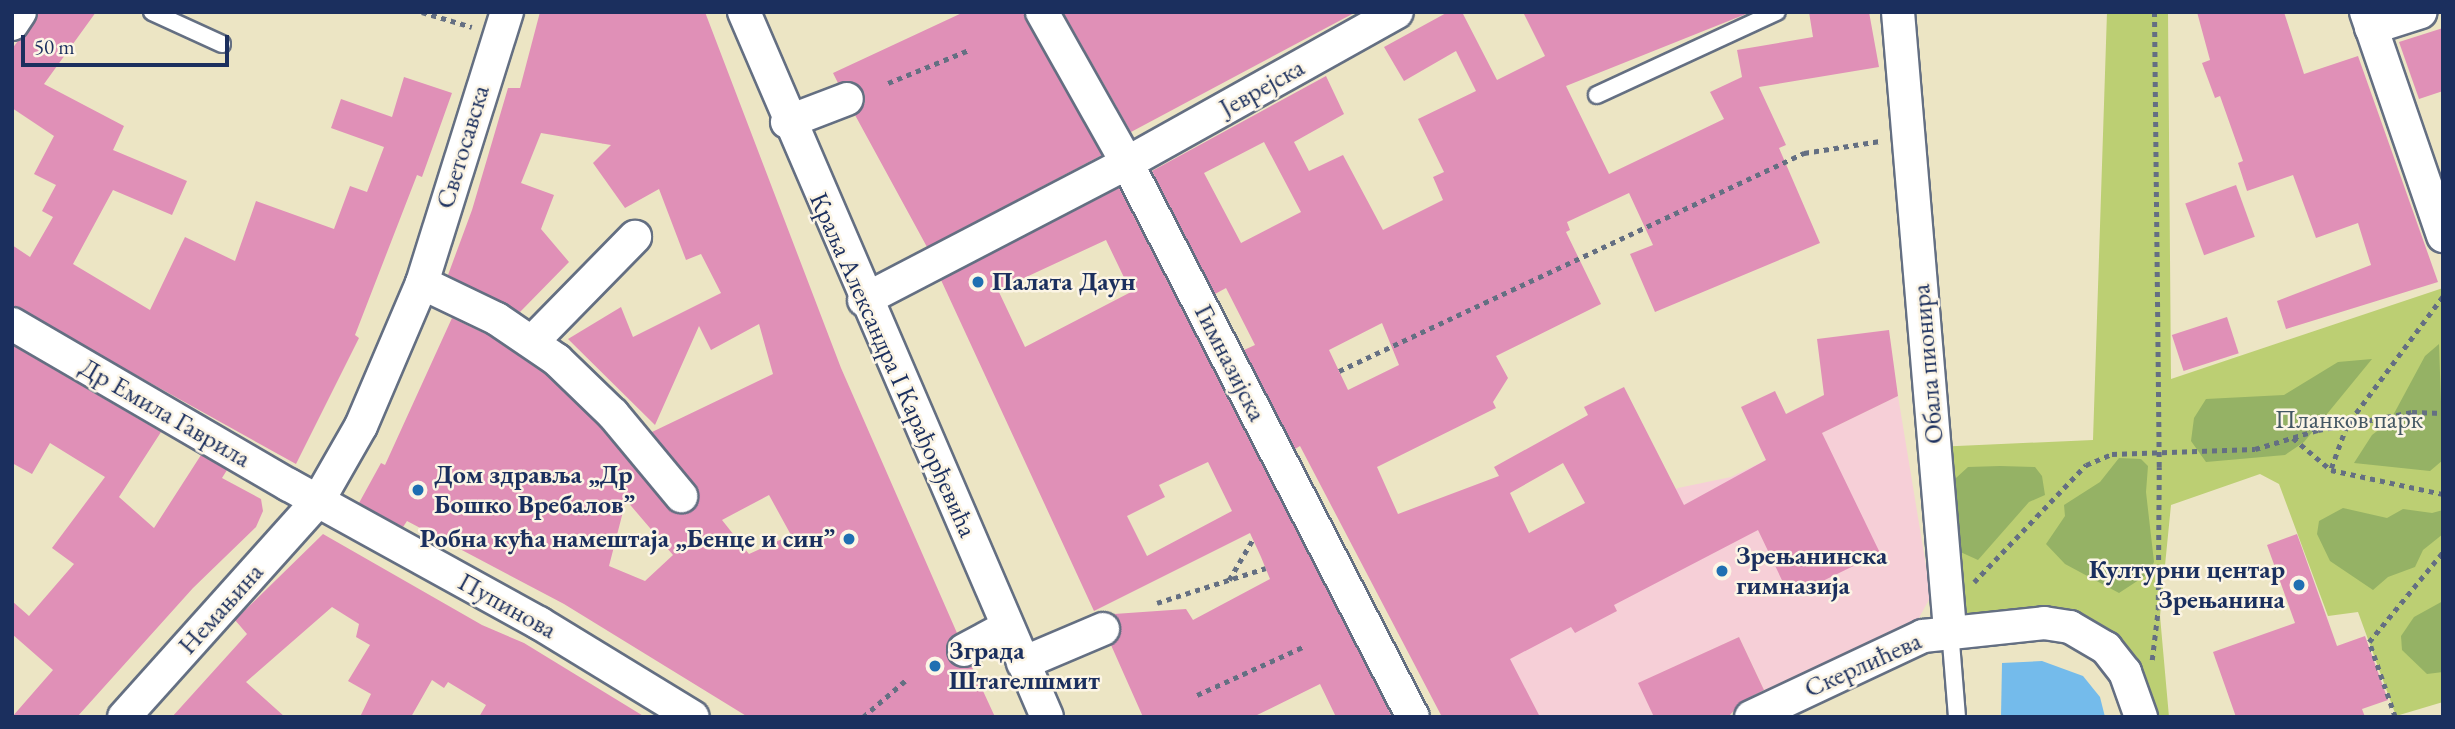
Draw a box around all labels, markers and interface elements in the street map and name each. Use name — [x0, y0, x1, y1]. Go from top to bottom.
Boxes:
scale bar — [24, 21, 233, 65]
text: 50 m — [34, 33, 75, 60]
street label: Јеврејска — [1214, 52, 1310, 124]
street label: Светосавска — [429, 82, 497, 212]
street label: Краља Александра I Карађорђевића — [803, 188, 983, 542]
place label: Палата Даун — [992, 266, 1136, 298]
marker: Палата Даун — [970, 274, 986, 290]
street label: Обала пионира — [1905, 283, 1951, 445]
street label: Гимназијска — [1187, 300, 1273, 426]
street label: Др Емила Гаврила — [74, 352, 256, 474]
park label: Планков парк — [2275, 404, 2423, 436]
place label: Дом здравља „Др Бошко Вребалов” — [434, 459, 635, 520]
marker: Дом здравља „Др Бошко Вребалов” — [408, 480, 428, 500]
place label: Робна кућа намештаја „Бенце и син” — [420, 523, 835, 555]
marker: Робна кућа намештаја „Бенце и син” — [841, 531, 857, 547]
place label: Зрењанинска гимназија — [1736, 540, 1887, 602]
place label: Културни центар Зрењанина — [2089, 554, 2285, 616]
street label: Немањина — [172, 557, 270, 661]
marker: Зрењанинска гимназија — [1714, 563, 1730, 579]
street label: Пупинова — [452, 566, 562, 646]
marker: Културни центар Зрењанина — [2291, 577, 2307, 593]
street label: Скерлићева — [1800, 625, 1926, 705]
place label: Зграда Штагелшмит — [949, 635, 1100, 696]
marker: Зграда Штагелшмит — [927, 658, 943, 674]

